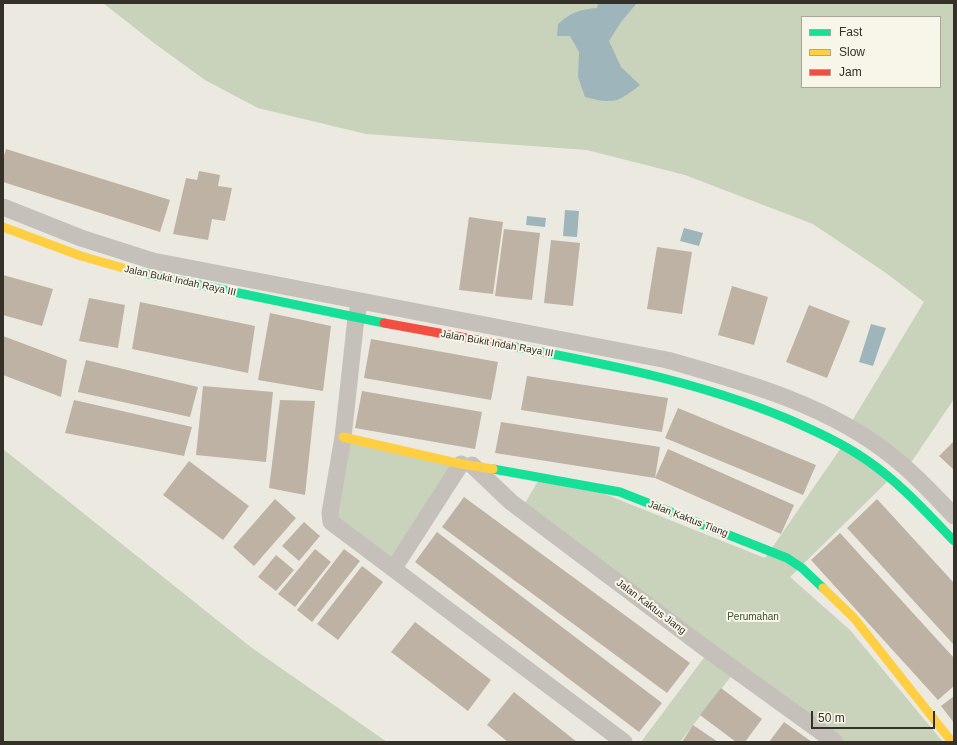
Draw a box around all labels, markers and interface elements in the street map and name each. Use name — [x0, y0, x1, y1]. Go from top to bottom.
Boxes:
legend — [801, 16, 941, 88]
text: Fast — [839, 25, 862, 39]
text: Slow — [839, 45, 865, 59]
text: Jam — [839, 65, 862, 79]
street label: Jalan Bukit Indah Raya III — [123, 263, 237, 299]
street label: Jalan Bukit Indah Raya III — [440, 328, 554, 360]
street label: Jalan Kaktus Tiang — [646, 498, 730, 540]
street label: Jalan Kaktus Jiang — [614, 577, 688, 637]
park label: Perumahan — [727, 611, 779, 623]
scale bar — [813, 703, 937, 729]
text: 50 m — [818, 711, 845, 725]

